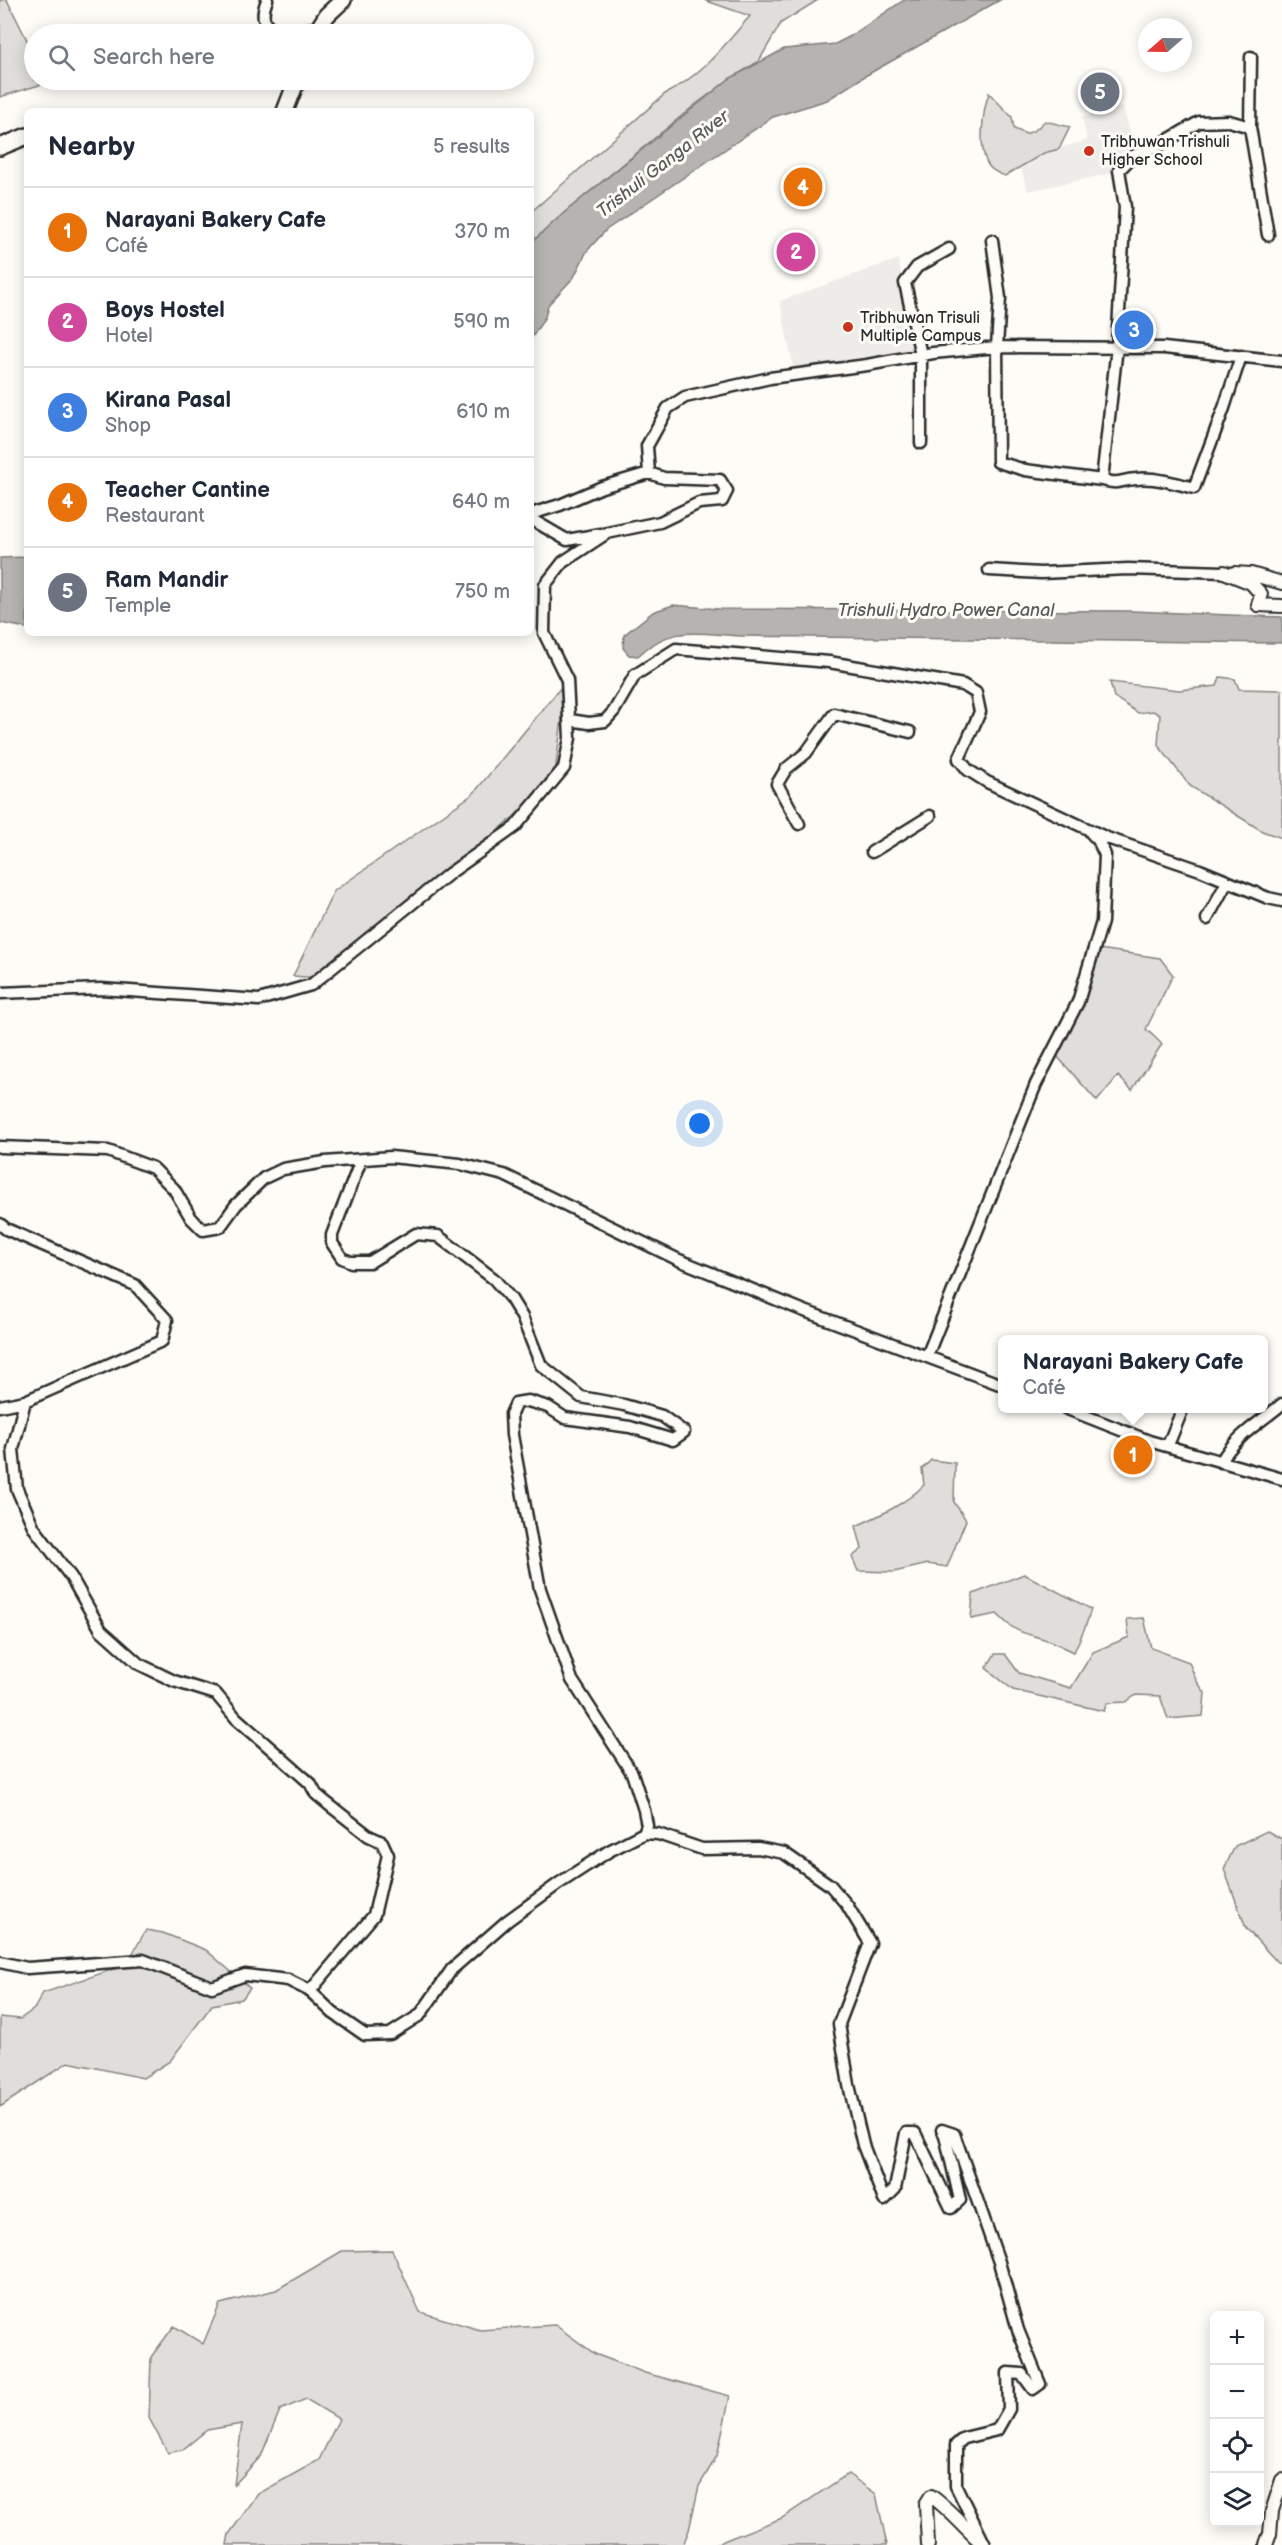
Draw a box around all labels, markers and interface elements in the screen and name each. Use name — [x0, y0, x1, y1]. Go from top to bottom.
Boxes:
north arrow — [1138, 18, 1192, 72]
search box — [24, 24, 534, 90]
icon: search — [45, 41, 78, 74]
text: Search here — [93, 44, 215, 71]
pin: 5 — [1080, 70, 1120, 115]
water label: Trishuli Ganga River — [593, 105, 734, 222]
text: Nearby — [48, 132, 135, 163]
place label: Tribhuwan Trishuli Higher School — [1101, 133, 1230, 170]
text: 5 results — [433, 135, 510, 159]
marker: Tribhuwan Trishuli Higher School — [1082, 144, 1096, 158]
pin: 4 — [784, 164, 822, 210]
text: Narayani Bakery Cafe — [105, 207, 326, 234]
text: 1 — [63, 220, 72, 244]
text: 370 m — [454, 220, 510, 244]
pin: 2 — [776, 230, 816, 274]
text: Café — [105, 234, 148, 258]
text: Boys Hostel — [105, 297, 225, 324]
pin: 3 — [1114, 308, 1154, 352]
place label: Tribhuwan Trisuli Multiple Campus — [860, 309, 981, 346]
text: 2 — [62, 310, 73, 334]
text: 590 m — [453, 310, 510, 334]
marker: Tribhuwan Trisuli Multiple Campus — [841, 320, 855, 334]
text: Hotel — [105, 324, 153, 348]
text: Kirana Pasal — [105, 387, 231, 414]
text: 3 — [62, 400, 73, 424]
text: 610 m — [456, 400, 510, 424]
text: Shop — [105, 414, 151, 438]
text: Teacher Cantine — [105, 477, 270, 504]
text: 4 — [62, 490, 73, 514]
text: 640 m — [452, 490, 510, 514]
text: Restaurant — [105, 504, 205, 528]
text: Ram Mandir — [105, 567, 228, 594]
text: 5 — [62, 580, 73, 604]
text: 750 m — [455, 580, 510, 604]
text: Temple — [105, 594, 171, 618]
water label: Trishuli Hydro Power Canal — [837, 600, 1055, 621]
your location — [685, 1109, 714, 1138]
popup — [998, 1335, 1268, 1413]
text: Narayani Bakery Cafe — [1023, 1349, 1243, 1376]
text: Café — [1023, 1376, 1066, 1400]
pin: 1 — [1114, 1432, 1152, 1478]
map controls — [1210, 2311, 1264, 2527]
button: + — [1210, 2311, 1264, 2365]
button: − — [1210, 2365, 1264, 2419]
button: locate — [1210, 2419, 1264, 2473]
button: layers — [1210, 2473, 1264, 2527]

